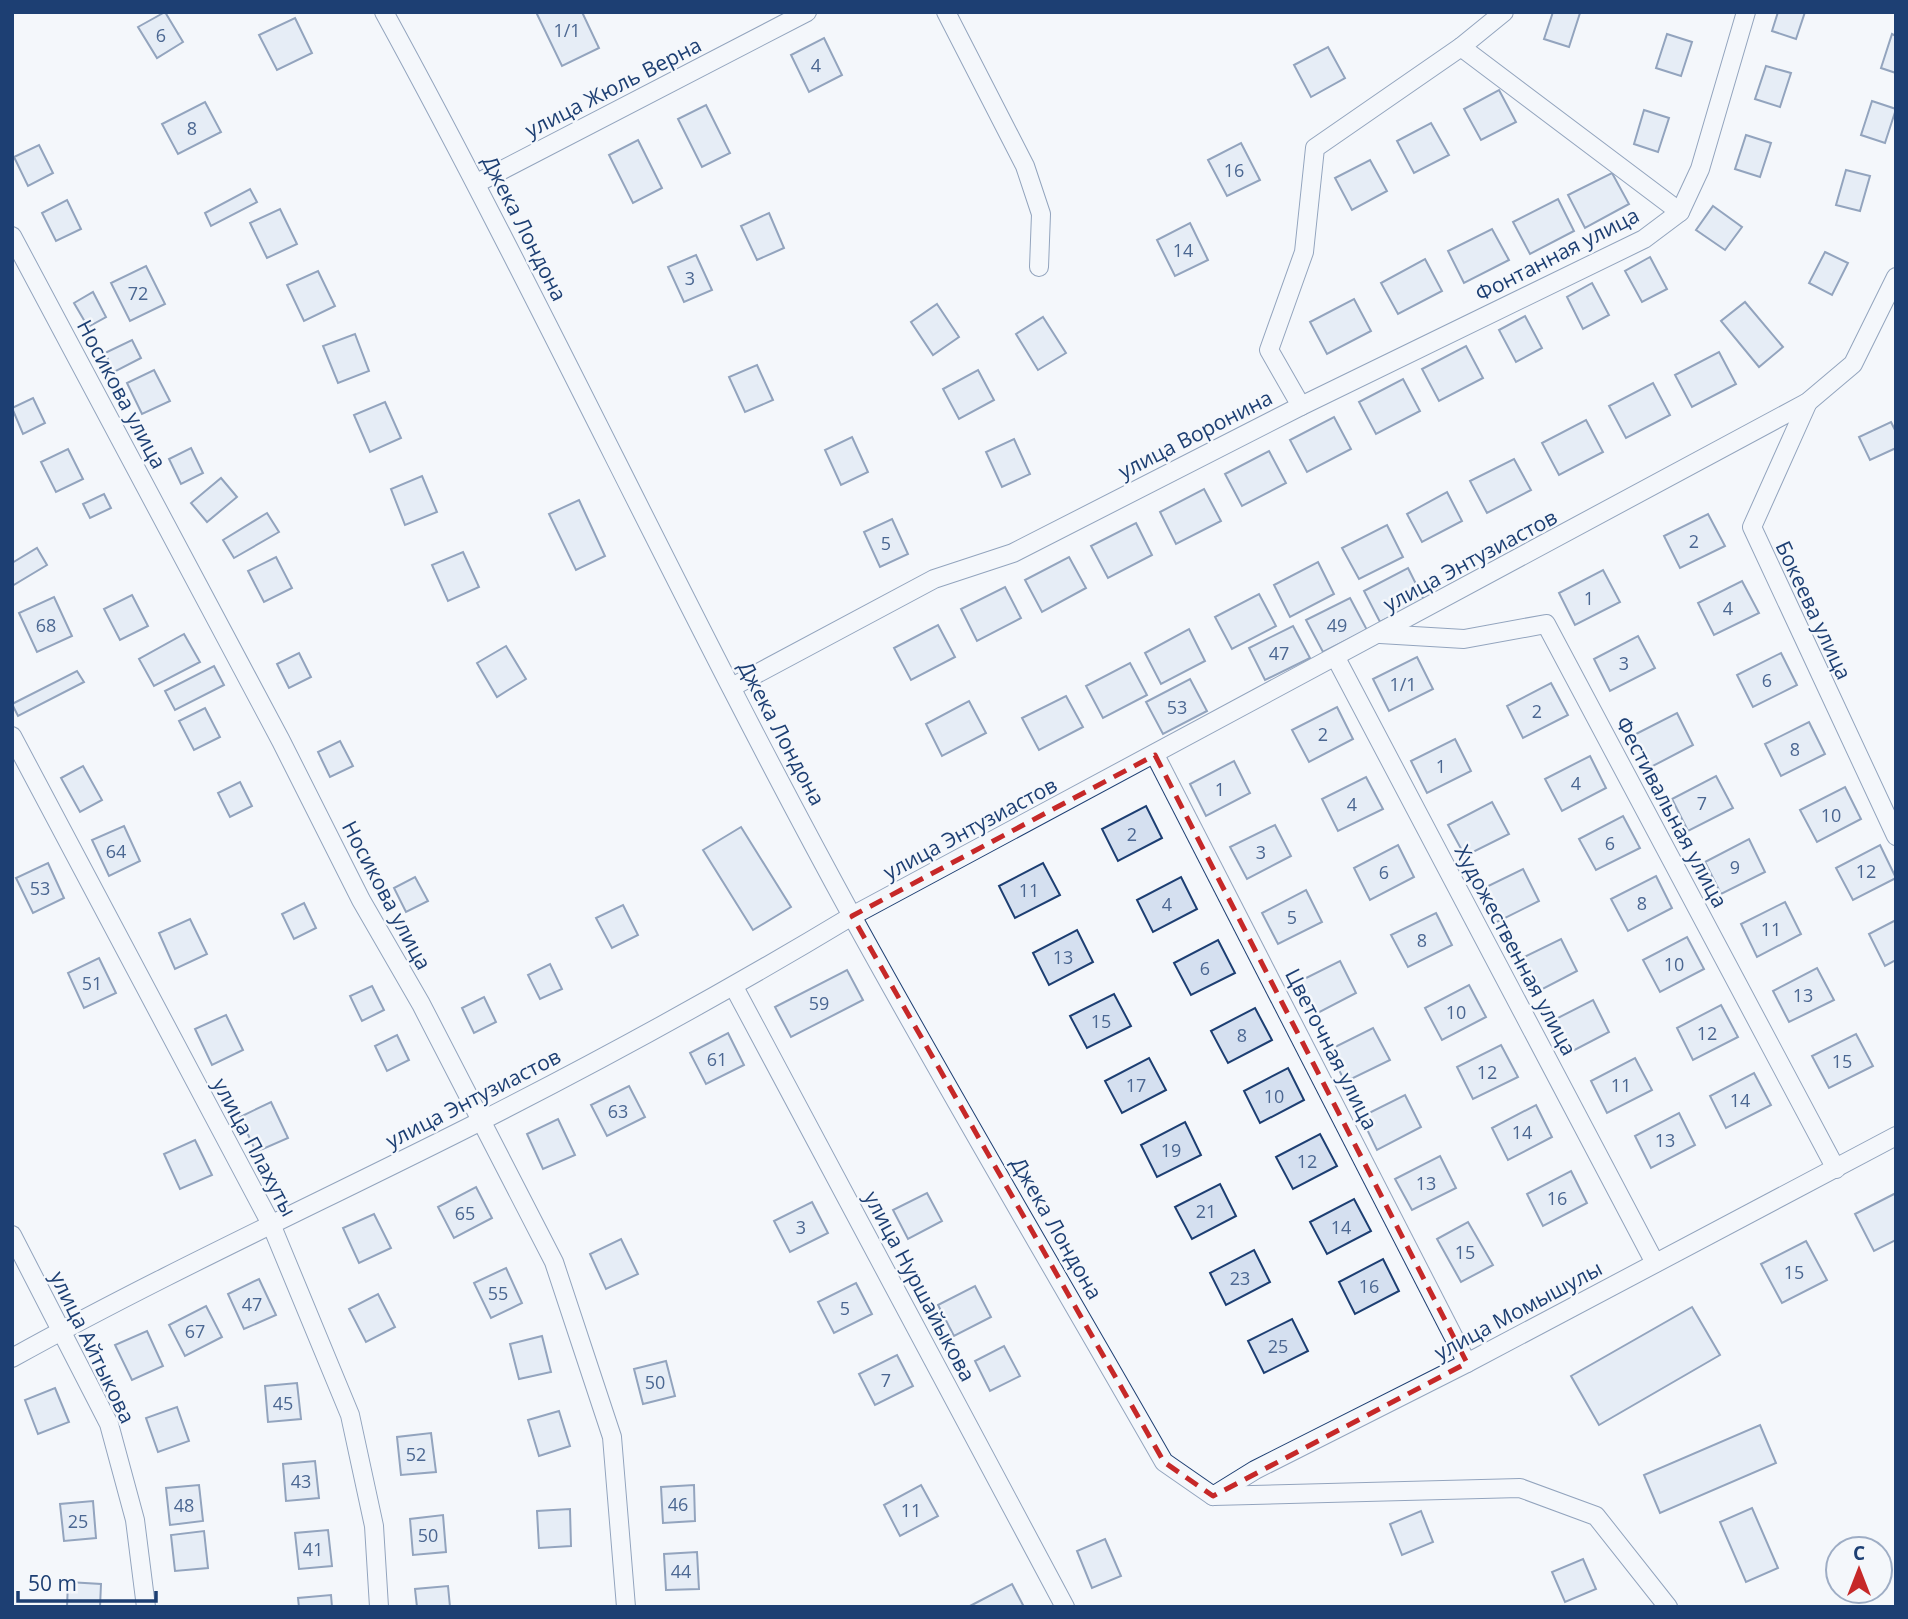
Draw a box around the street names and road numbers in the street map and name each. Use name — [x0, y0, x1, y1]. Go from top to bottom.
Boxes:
street label: улица Жюль Верна — [520, 30, 706, 144]
street label: Джека Лондона — [476, 150, 574, 306]
street label: Фонтанная улица — [1470, 201, 1644, 307]
street label: Носикова улица — [71, 315, 173, 473]
street label: улица Воронина — [1113, 383, 1277, 485]
street label: улица Энтузиастов — [1378, 502, 1562, 618]
street label: Бокеева улица — [1770, 536, 1858, 684]
street label: Джека Лондона — [732, 656, 832, 810]
street label: Фестивальная улица — [1610, 712, 1734, 912]
street label: улица Энтузиастов — [878, 770, 1062, 886]
street label: Носикова улица — [336, 816, 438, 974]
street label: Художественная улица — [1449, 840, 1583, 1060]
street label: Цветочная улица — [1279, 964, 1385, 1134]
street label: улица Энтузиастов — [381, 1042, 565, 1154]
street label: улица Плахуты — [207, 1073, 303, 1221]
street label: Джека Лондона — [1005, 1152, 1109, 1304]
street label: улица Нуршайыкова — [858, 1186, 982, 1386]
street label: улица Момышулы — [1429, 1254, 1607, 1366]
street label: улица Айтыкова — [44, 1266, 142, 1428]

